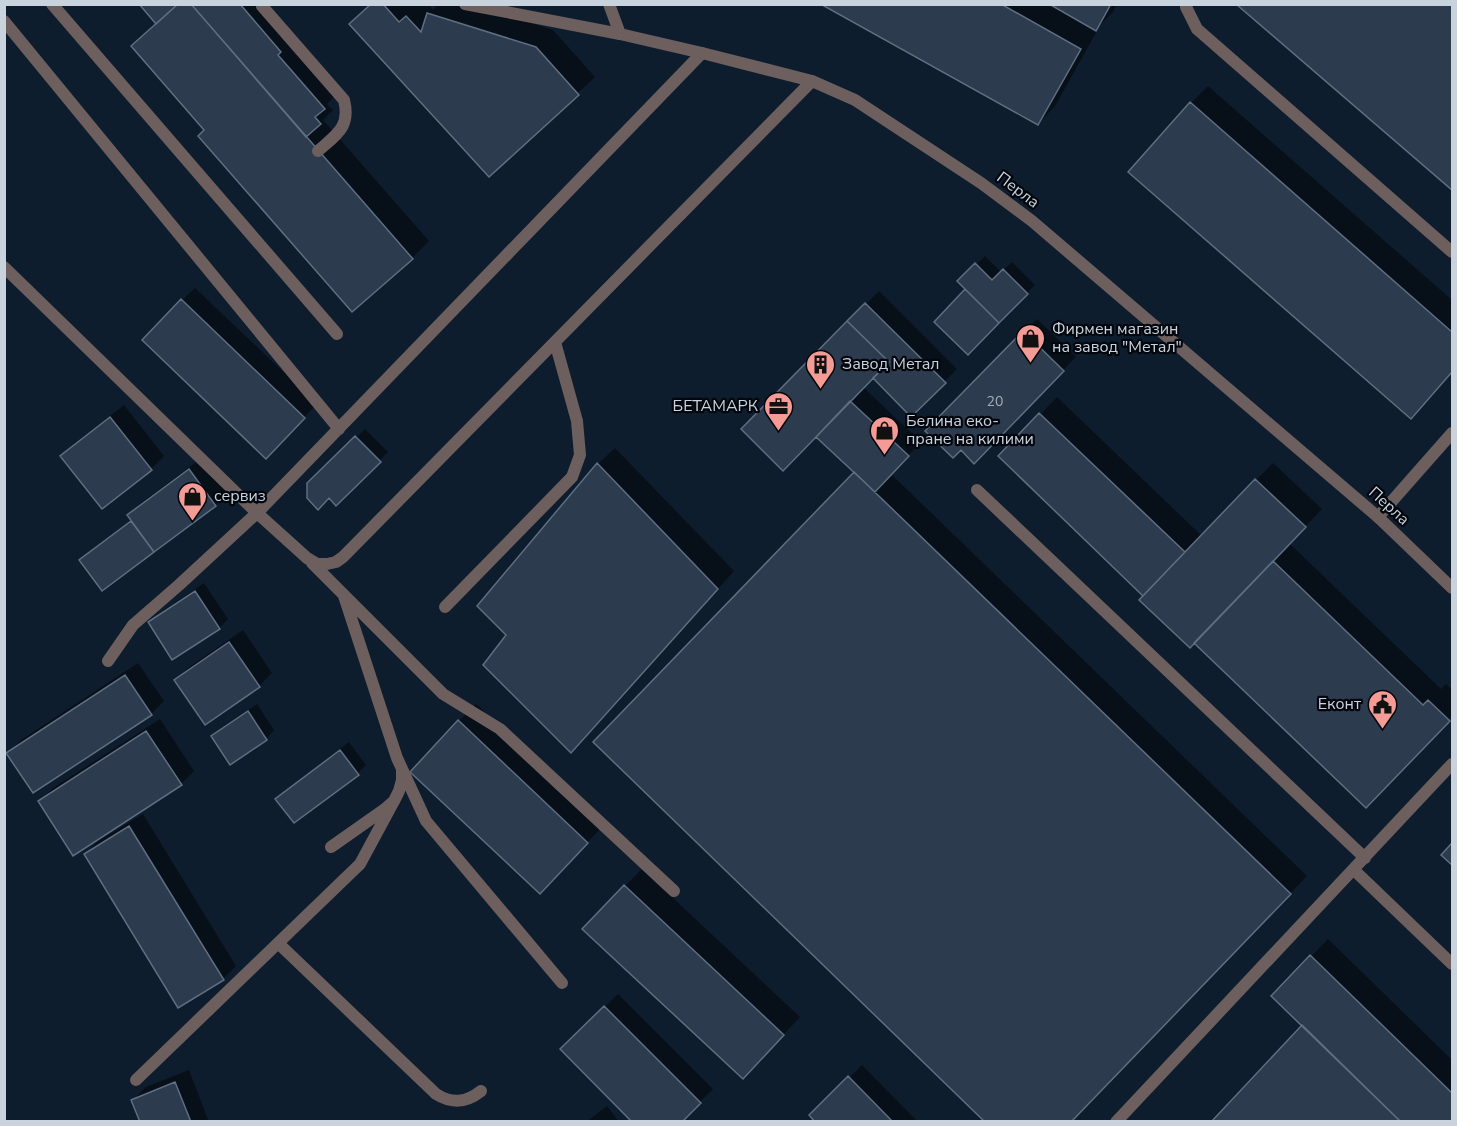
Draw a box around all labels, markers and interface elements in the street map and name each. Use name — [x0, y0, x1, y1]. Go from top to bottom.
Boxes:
street label: Перла — [992, 167, 1044, 213]
place label: Фирмен магазин на завод "Метал" — [1052, 318, 1182, 358]
shop icon: Фирмен магазин на завод "Метал" — [1015, 322, 1047, 364]
building icon: Завод Метал — [805, 348, 837, 390]
place label: Завод Метал — [842, 353, 940, 375]
office icon: БЕТАМАРК — [763, 390, 795, 432]
house number: 20 — [987, 392, 1003, 411]
place label: БЕТАМАРК — [673, 395, 759, 417]
place label: Белина еко- пране на килими — [906, 410, 1034, 450]
shop icon: Белина еко- пране на килими — [869, 414, 901, 456]
shop icon: сервиз — [177, 480, 209, 522]
street label: Перла — [1364, 482, 1414, 530]
place label: сервиз — [214, 485, 266, 507]
public building icon: Еконт — [1366, 688, 1398, 730]
place label: Еконт — [1318, 693, 1362, 715]

